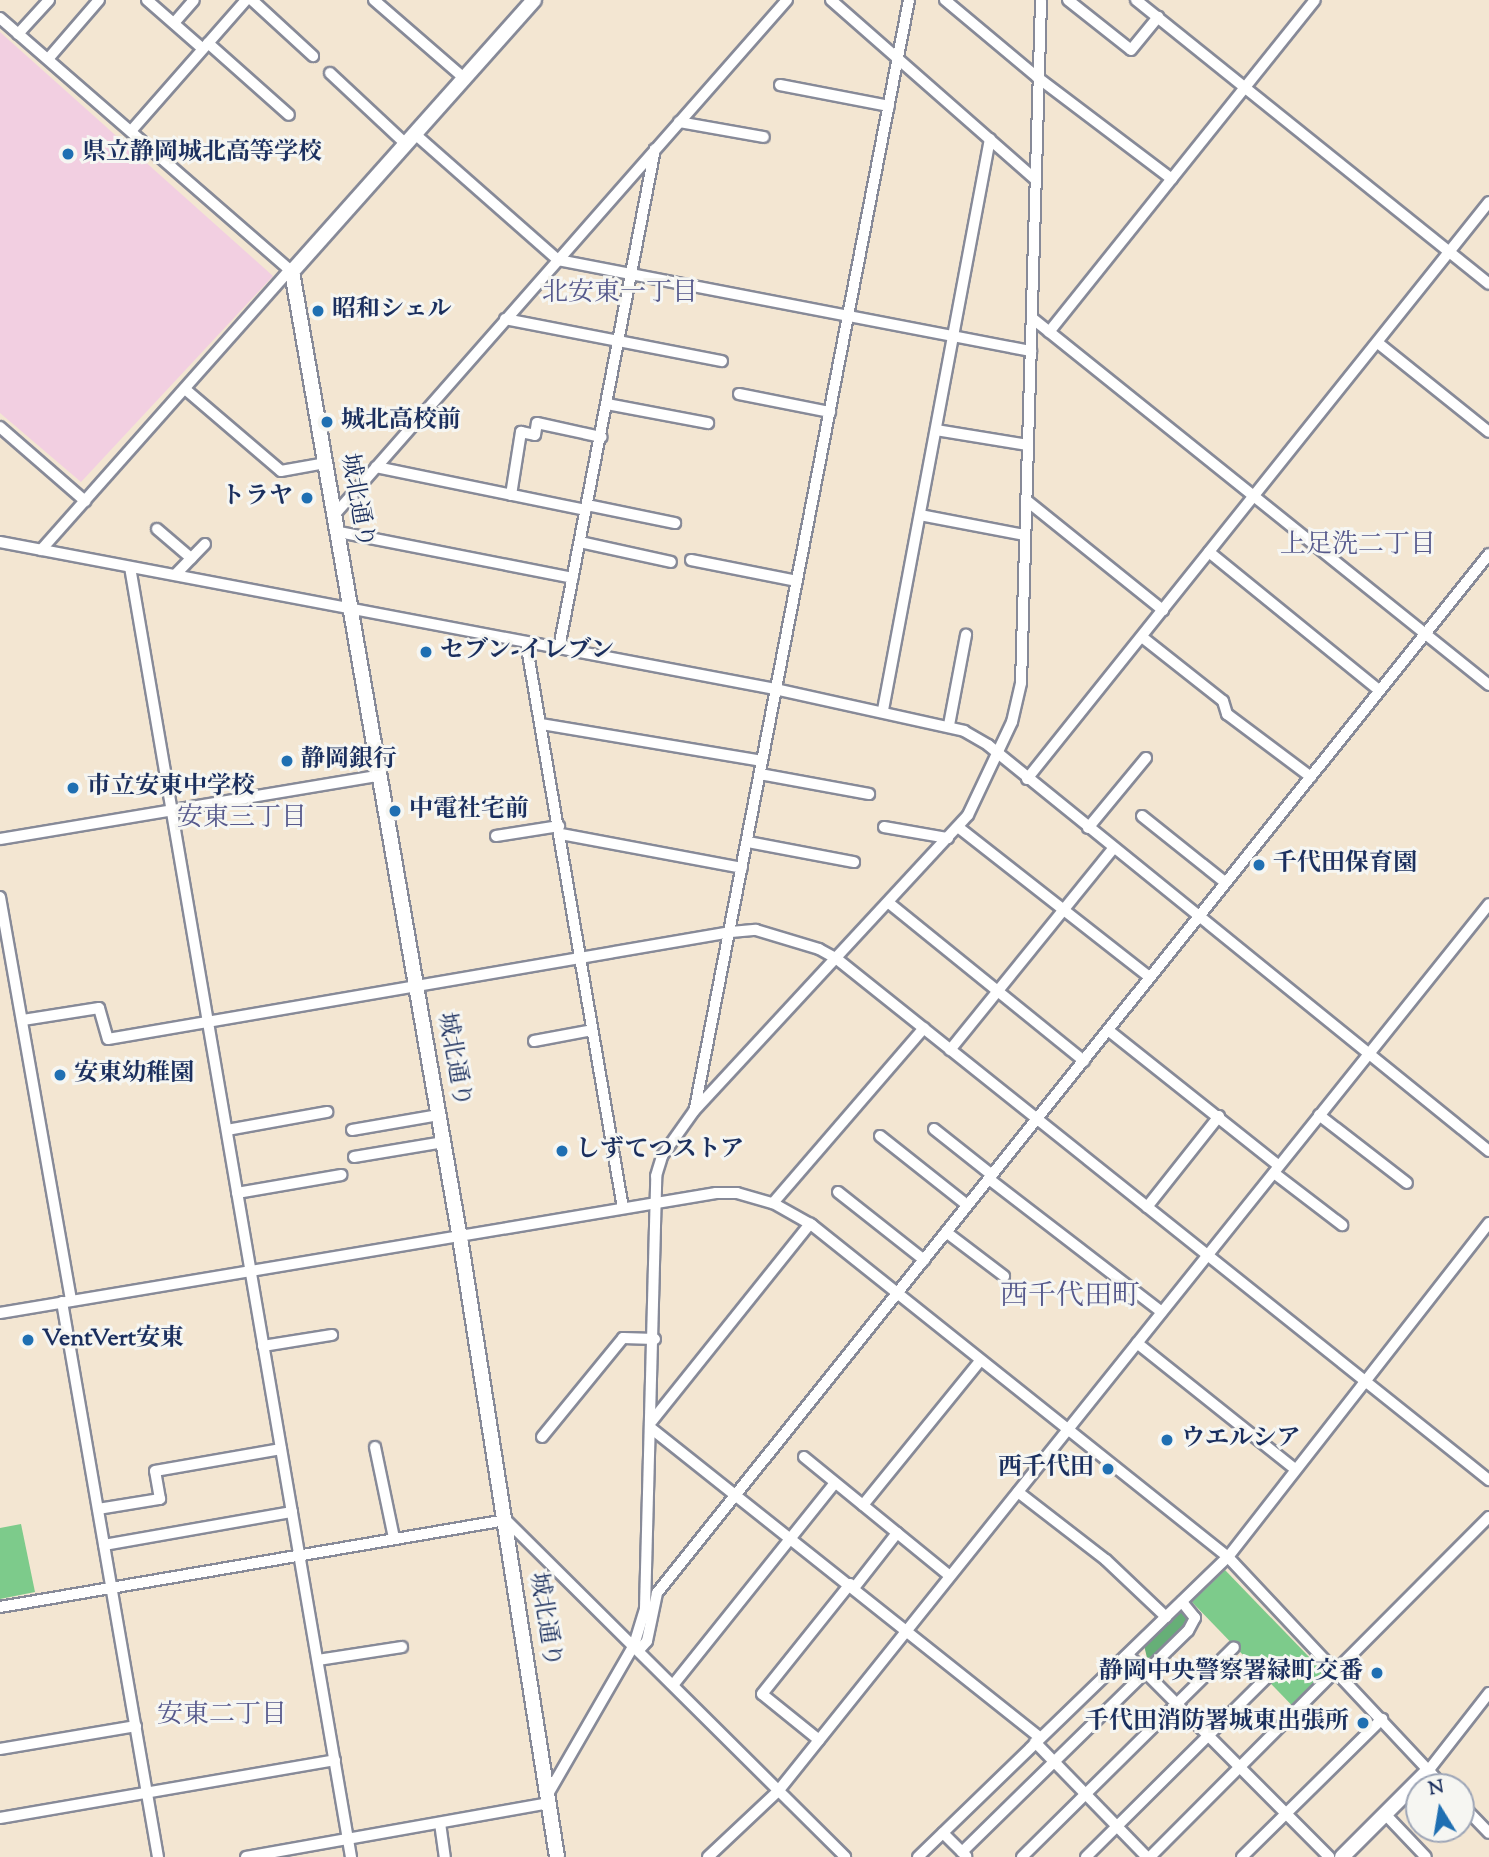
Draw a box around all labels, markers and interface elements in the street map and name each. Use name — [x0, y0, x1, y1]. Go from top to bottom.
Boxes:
place label: 県立静岡城北高等学校 — [82, 140, 322, 168]
marker: 県立静岡城北高等学校 — [60, 146, 76, 162]
district label: 北安東一丁目 — [542, 278, 698, 310]
place label: 昭和シェル — [332, 297, 452, 325]
marker: 昭和シェル — [310, 303, 326, 319]
place label: 城北高校前 — [341, 408, 461, 436]
marker: 城北高校前 — [319, 414, 335, 430]
street label: 城北通り — [333, 451, 379, 551]
place label: トラヤ — [221, 484, 293, 512]
marker: トラヤ — [299, 490, 315, 506]
district label: 上足洗二丁目 — [1280, 530, 1436, 562]
place label: セブン-イレブン — [440, 638, 616, 666]
marker: セブン-イレブン — [418, 644, 434, 660]
place label: 静岡銀行 — [301, 747, 397, 775]
marker: 静岡銀行 — [279, 753, 295, 769]
place label: 市立安東中学校 — [87, 774, 255, 802]
marker: 市立安東中学校 — [65, 780, 81, 796]
place label: 中電社宅前 — [409, 797, 529, 825]
district label: 安東三丁目 — [177, 803, 307, 835]
marker: 中電社宅前 — [387, 803, 403, 819]
place label: 千代田保育園 — [1273, 851, 1417, 879]
marker: 千代田保育園 — [1251, 857, 1267, 873]
street label: 城北通り — [430, 1010, 476, 1110]
place label: 安東幼稚園 — [74, 1061, 194, 1089]
marker: 安東幼稚園 — [52, 1067, 68, 1083]
place label: しずてつストア — [576, 1137, 744, 1165]
marker: しずてつストア — [554, 1143, 570, 1159]
district label: 西千代田町 — [1000, 1280, 1140, 1314]
place label: VentVert安東 — [42, 1326, 184, 1354]
marker: VentVert安東 — [20, 1332, 36, 1348]
place label: ウエルシア — [1181, 1426, 1301, 1454]
marker: ウエルシア — [1159, 1432, 1175, 1448]
place label: 西千代田 — [998, 1455, 1094, 1483]
marker: 西千代田 — [1100, 1461, 1116, 1477]
street label: 城北通り — [522, 1570, 566, 1670]
place label: 静岡中央警察署緑町交番 — [1099, 1659, 1363, 1687]
marker: 静岡中央警察署緑町交番 — [1369, 1665, 1385, 1681]
district label: 安東二丁目 — [157, 1700, 287, 1732]
place label: 千代田消防署城東出張所 — [1085, 1709, 1349, 1737]
marker: 千代田消防署城東出張所 — [1355, 1715, 1371, 1731]
north arrow — [1405, 1773, 1475, 1843]
text: N — [1426, 1774, 1446, 1804]

